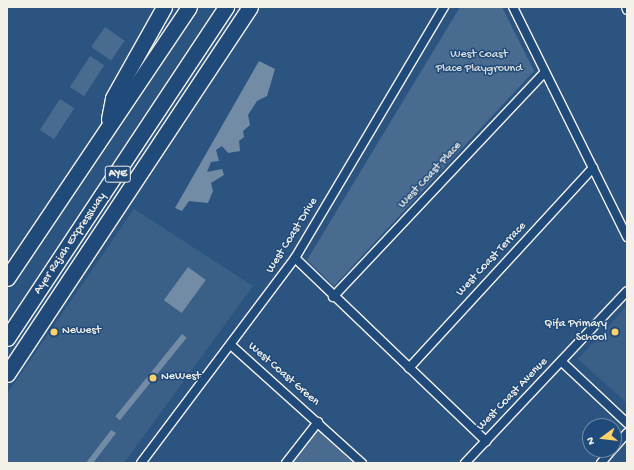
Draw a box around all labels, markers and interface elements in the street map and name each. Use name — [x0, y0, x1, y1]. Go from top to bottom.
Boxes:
park label: West Coast Place Playground — [436, 49, 522, 77]
street label: West Coast Place — [396, 140, 466, 212]
road number: AYE — [104, 165, 132, 183]
street label: Ayer Rajah Expressway — [32, 190, 110, 298]
street label: West Coast Drive — [264, 196, 322, 276]
street label: West Coast Terrace — [454, 220, 530, 300]
place label: Qifa Primary School — [544, 318, 607, 346]
place label: Newest — [62, 325, 101, 339]
marker: Newest — [49, 327, 59, 337]
marker: Qifa Primary School — [610, 327, 620, 337]
street label: West Coast Green — [244, 340, 322, 410]
street label: West Coast Avenue — [474, 355, 552, 435]
place label: NeWest — [161, 371, 201, 385]
marker: NeWest — [148, 373, 158, 383]
north arrow — [582, 418, 622, 458]
text: N — [585, 436, 598, 446]

